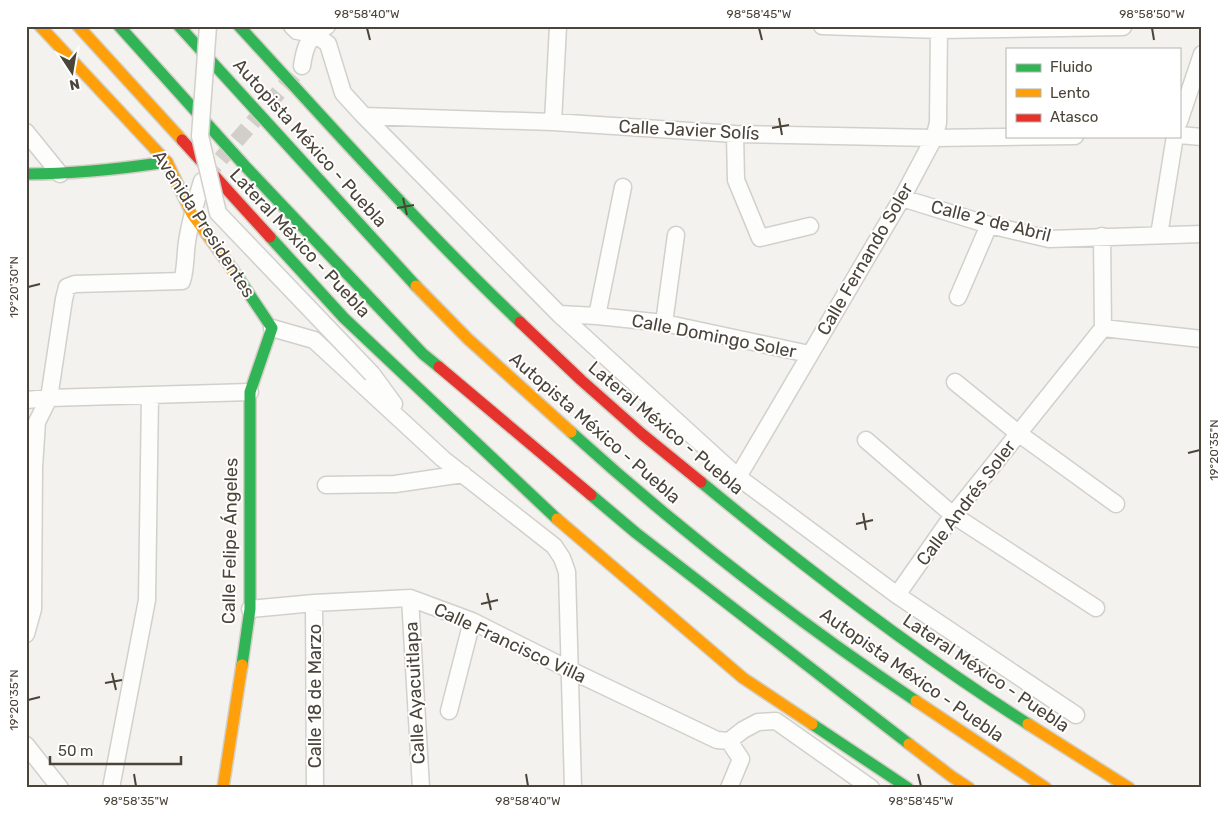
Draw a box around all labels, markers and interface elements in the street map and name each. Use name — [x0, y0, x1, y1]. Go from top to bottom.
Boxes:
text: 98°58'40"W — [334, 7, 400, 21]
text: 98°58'45"W — [727, 7, 792, 21]
text: 98°58'50"W — [1119, 7, 1185, 21]
north arrow — [48, 48, 98, 98]
legend — [1006, 48, 1180, 138]
street label: Autopista México - Puebla — [228, 54, 392, 232]
text: Fluido — [1050, 58, 1093, 76]
text: N — [68, 75, 81, 94]
text: Lento — [1050, 84, 1090, 102]
text: Atasco — [1050, 108, 1098, 126]
street label: Calle Javier Solís — [618, 115, 760, 145]
street label: Avenida Presidentes — [148, 146, 260, 302]
street label: Lateral México - Puebla — [225, 164, 375, 322]
street label: Calle Fernando Soler — [812, 179, 918, 339]
street label: Calle 2 de Abril — [929, 195, 1053, 247]
text: 19°20'30"N — [7, 256, 21, 318]
street label: Calle Domingo Soler — [630, 309, 798, 363]
street label: Autopista México - Puebla — [505, 348, 685, 508]
street label: Lateral México - Puebla — [584, 357, 748, 499]
text: 19°20'35"N — [1207, 419, 1221, 481]
street label: Calle Andrés Soler — [912, 436, 1020, 570]
street label: Calle Felipe Ángeles — [218, 458, 242, 624]
street label: Calle Francisco Villa — [430, 598, 590, 688]
street label: Autopista México - Puebla — [816, 603, 1008, 747]
street label: Lateral México - Puebla — [899, 609, 1073, 737]
street label: Calle Ayacuitlapa — [400, 621, 430, 765]
street label: Calle 18 de Marzo — [304, 624, 326, 768]
text: 19°20'35"N — [7, 669, 21, 731]
scale bar — [50, 734, 181, 766]
text: 50 m — [58, 742, 93, 760]
text: 98°58'35"W — [103, 794, 169, 808]
text: 98°58'40"W — [495, 794, 561, 808]
text: 98°58'45"W — [889, 794, 954, 808]

